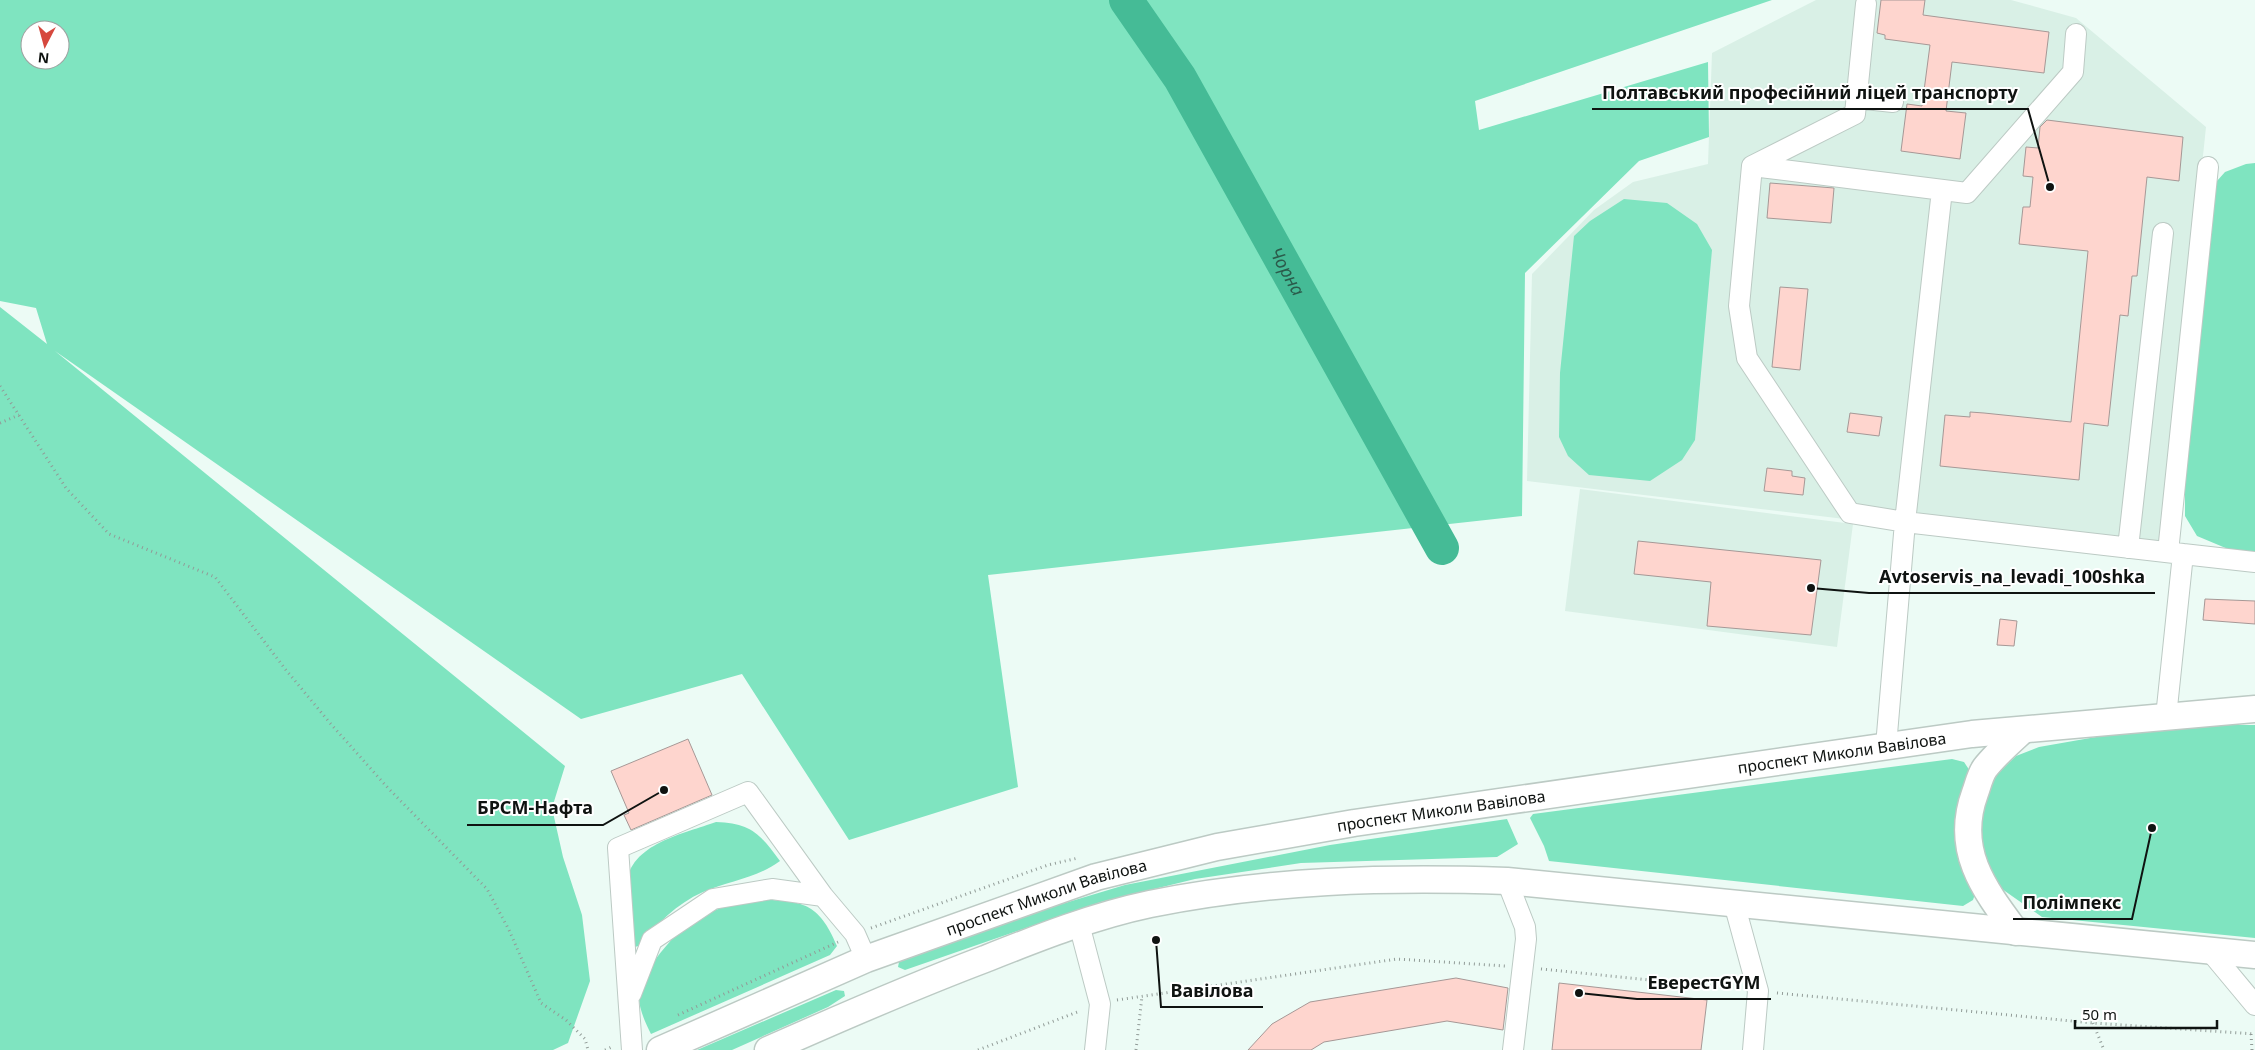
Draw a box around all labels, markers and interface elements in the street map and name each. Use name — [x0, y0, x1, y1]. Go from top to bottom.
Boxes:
north arrow — [20, 20, 70, 70]
text: N — [37, 48, 50, 68]
callout: Полтавський професійний ліцей транспорту — [1592, 76, 2028, 109]
text: Полтавський професійний ліцей транспорту — [1602, 80, 2019, 104]
water label: Чорна — [1265, 243, 1311, 300]
callout: Avtoservis_na_levadi_100shka — [1869, 560, 2155, 593]
text: Avtoservis_na_levadi_100shka — [1879, 564, 2145, 588]
street label: проспект Миколи Вавілова — [1736, 727, 1948, 779]
street label: проспект Миколи Вавілова — [1335, 785, 1547, 837]
callout: БРСМ-Нафта — [467, 792, 603, 825]
text: БРСМ-Нафта — [477, 795, 593, 819]
street label: проспект Миколи Вавілова — [943, 854, 1149, 941]
callout: Полімпекс — [2013, 886, 2132, 919]
text: Полімпекс — [2022, 890, 2122, 914]
callout: ЕверестGYM — [1637, 966, 1771, 999]
text: ЕверестGYM — [1647, 970, 1761, 994]
callout: Вавілова — [1161, 974, 1263, 1007]
text: Вавілова — [1171, 978, 1253, 1002]
scale bar — [2075, 998, 2218, 1030]
text: 50 m — [2082, 1004, 2117, 1024]

